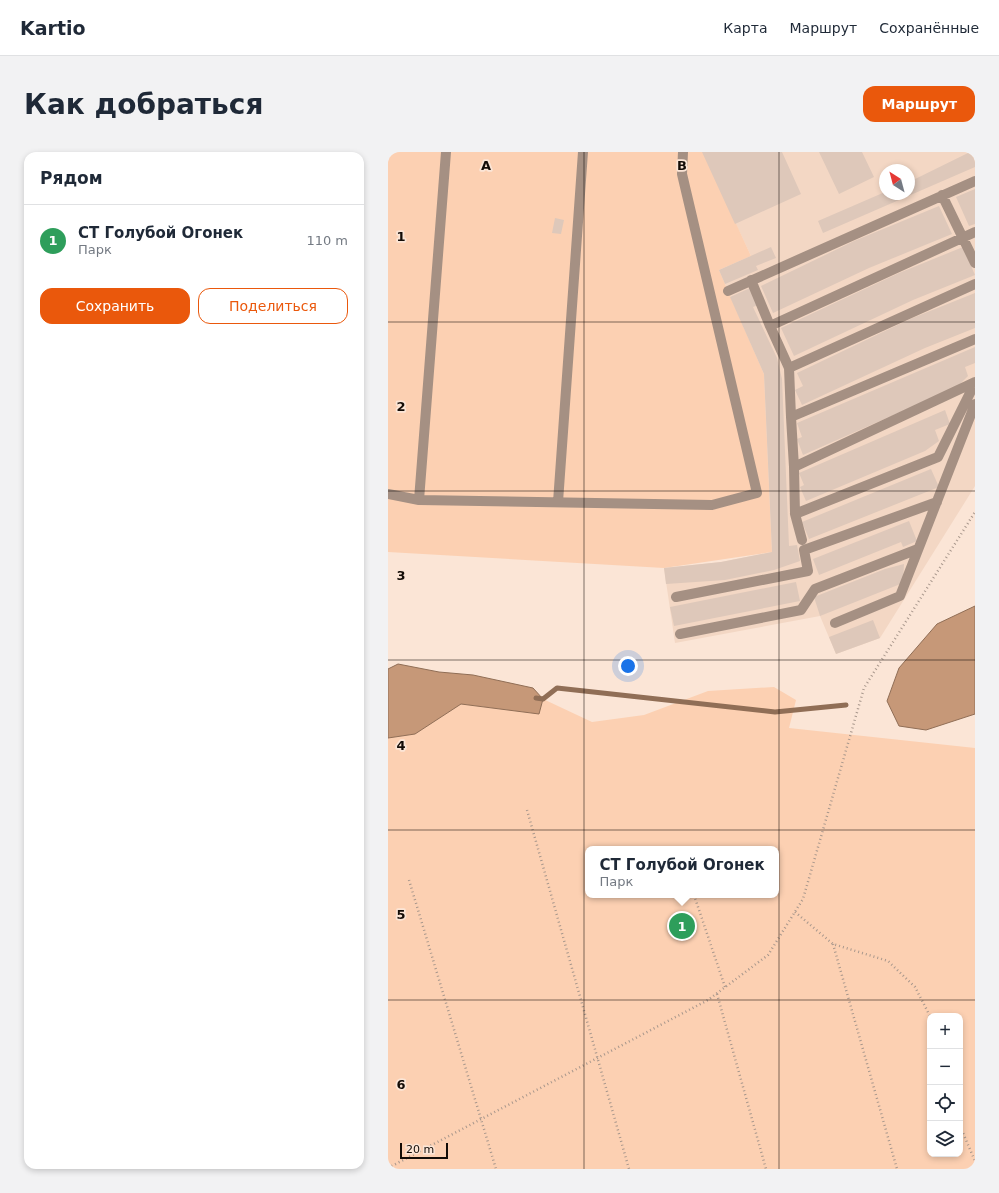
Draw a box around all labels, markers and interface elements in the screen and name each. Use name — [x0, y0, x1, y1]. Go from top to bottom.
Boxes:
text: Kartio — [20, 17, 86, 39]
text: Карта — [723, 20, 767, 36]
text: Маршрут — [789, 20, 857, 36]
text: Сохранённые — [879, 20, 979, 36]
button: Маршрут — [863, 86, 975, 122]
text: Как добраться — [24, 88, 263, 121]
text: A — [481, 158, 491, 173]
text: B — [677, 158, 687, 173]
north arrow — [879, 164, 915, 200]
text: Рядом — [40, 168, 103, 188]
text: СТ Голубой Огонек — [78, 224, 243, 242]
text: 1 — [396, 229, 406, 244]
text: 1 — [48, 233, 58, 248]
text: 110 m — [306, 233, 348, 248]
text: Парк — [78, 242, 112, 257]
button: Сохранить — [40, 288, 190, 324]
button: Поделиться — [198, 288, 348, 324]
text: 2 — [396, 399, 406, 414]
text: 3 — [396, 568, 406, 583]
your location — [618, 656, 638, 676]
text: 4 — [396, 738, 406, 753]
popup — [585, 846, 779, 898]
text: СТ Голубой Огонек — [599, 856, 765, 874]
text: Парк — [599, 874, 633, 889]
text: 5 — [396, 907, 406, 922]
pin: 1 — [669, 911, 695, 941]
map controls — [927, 1013, 963, 1157]
button: + — [927, 1013, 963, 1049]
button: − — [927, 1049, 963, 1085]
text: 6 — [396, 1077, 406, 1092]
button: locate — [927, 1085, 963, 1121]
button: layers — [927, 1121, 963, 1157]
scale bar — [400, 1141, 448, 1160]
text: 20 m — [406, 1143, 434, 1156]

